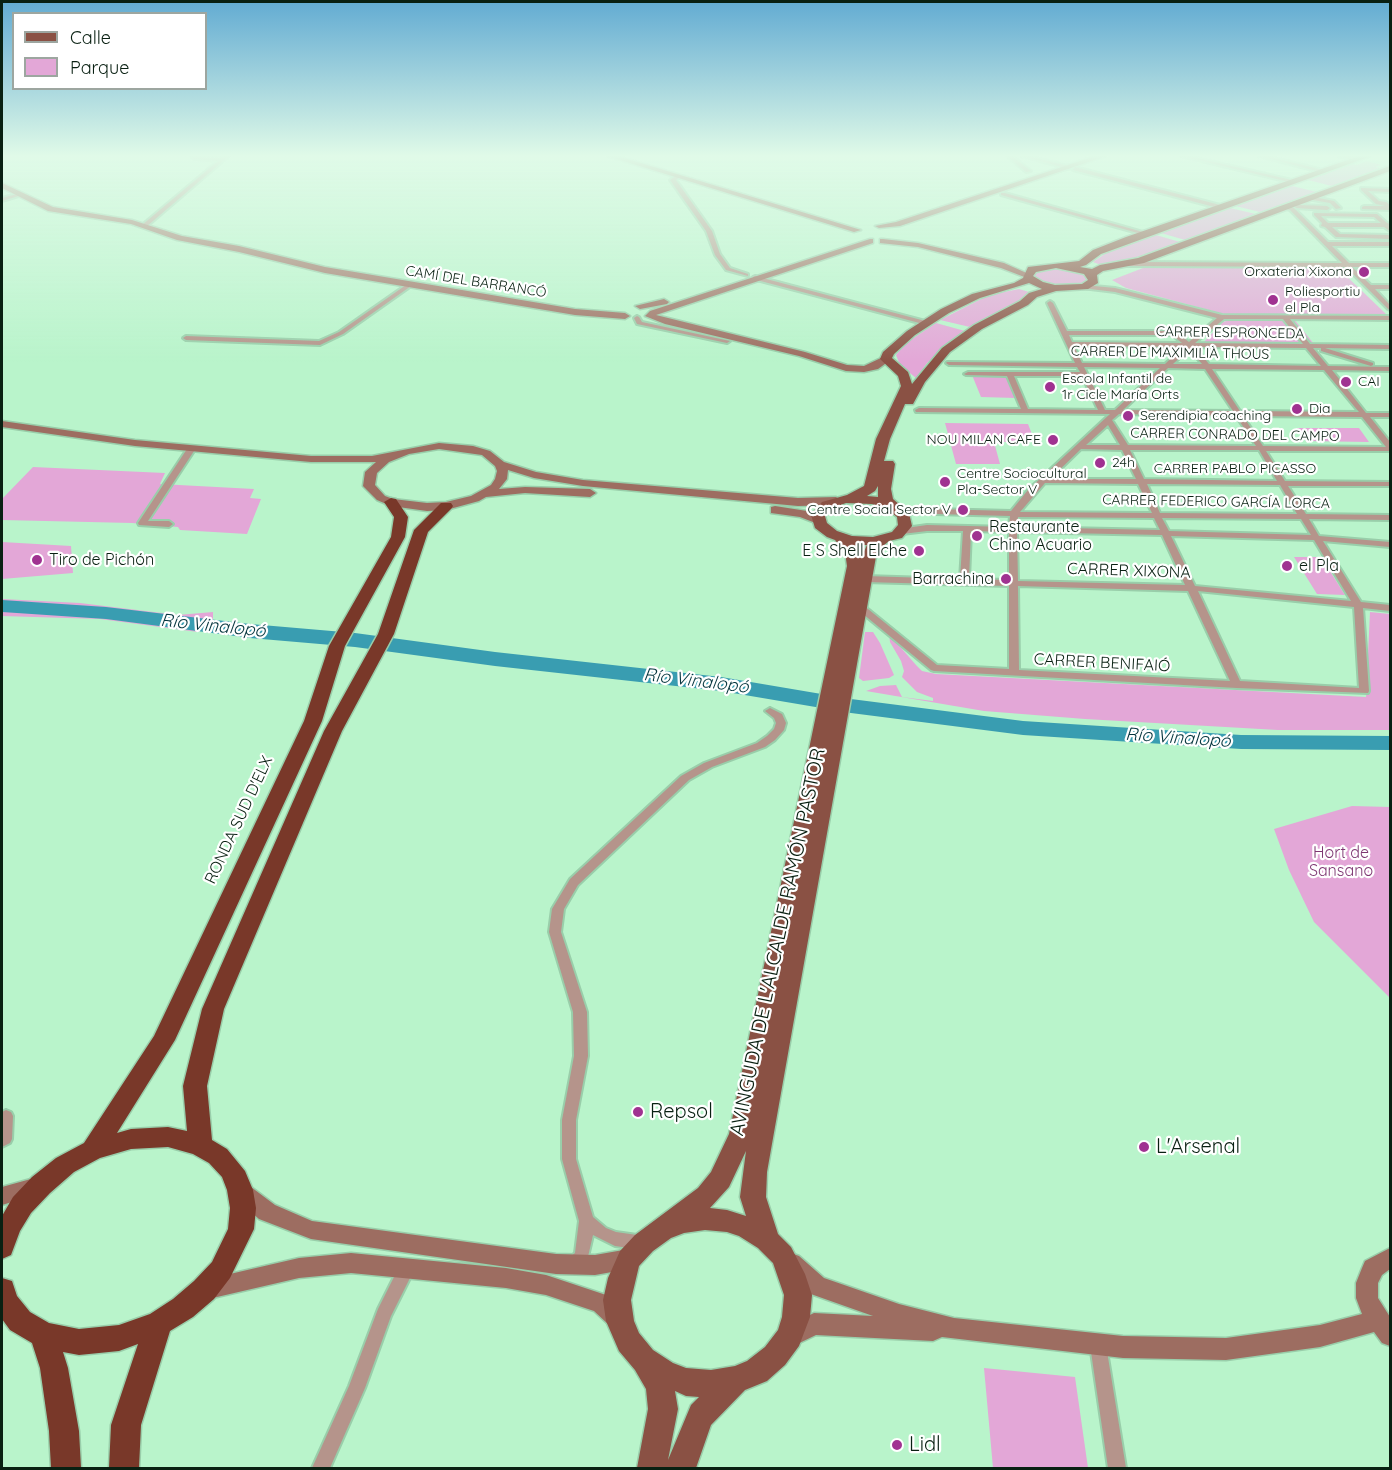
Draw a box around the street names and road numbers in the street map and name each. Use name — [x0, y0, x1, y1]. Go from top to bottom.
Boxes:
street label: CAMÍ DEL BARRANCÓ — [404, 263, 548, 301]
street label: CARRER ESPRONCEDA — [1156, 323, 1304, 343]
street label: CARRER DE MAXIMILIÀ THOUS — [1071, 343, 1269, 363]
street label: CARRER CONRADO DEL CAMPO — [1130, 425, 1340, 445]
street label: CARRER PABLO PICASSO — [1154, 461, 1316, 477]
street label: CARRER FEDERICO GARCÍA LORCA — [1102, 492, 1330, 512]
street label: CARRER XIXONA — [1067, 559, 1191, 583]
street label: CARRER BENIFAIÓ — [1033, 650, 1171, 676]
street label: AVINGUDA DE L'ALCALDE RAMÓN PASTOR — [725, 746, 831, 1138]
street label: RONDA SUD D'ELX — [201, 753, 277, 887]

